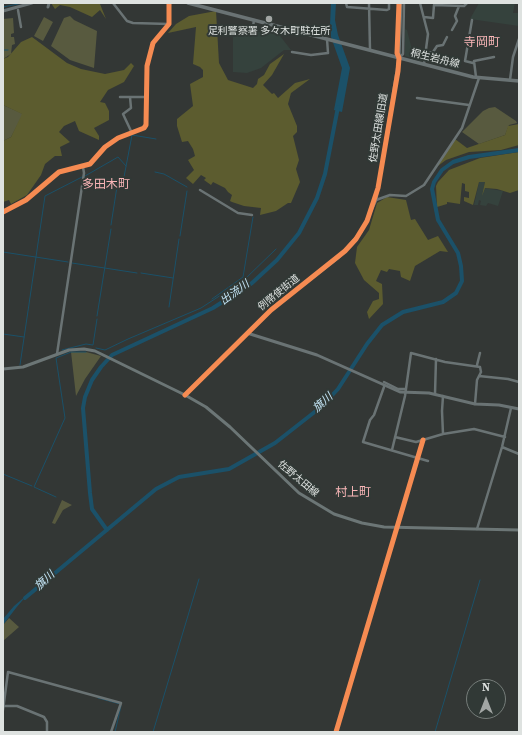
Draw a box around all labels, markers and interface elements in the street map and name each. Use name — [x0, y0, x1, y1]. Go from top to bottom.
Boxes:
marker: 足利警察署 多々木町駐在所 — [264, 14, 274, 24]
place label: 足利警察署 多々木町駐在所 — [208, 25, 330, 37]
district label: 寺岡町 — [464, 36, 500, 50]
street label: 桐生岩舟線 — [409, 47, 461, 71]
street label: 佐野太田線旧道 — [368, 92, 390, 164]
district label: 多田木町 — [82, 178, 130, 192]
street label: 例幣使街道 — [256, 273, 302, 313]
water label: 出流川 — [218, 278, 252, 308]
water label: 旗川 — [310, 391, 336, 415]
street label: 佐野太田線 — [275, 458, 321, 500]
district label: 村上町 — [335, 486, 371, 500]
water label: 旗川 — [32, 569, 58, 593]
north arrow — [466, 679, 506, 719]
text: N — [482, 680, 490, 695]

